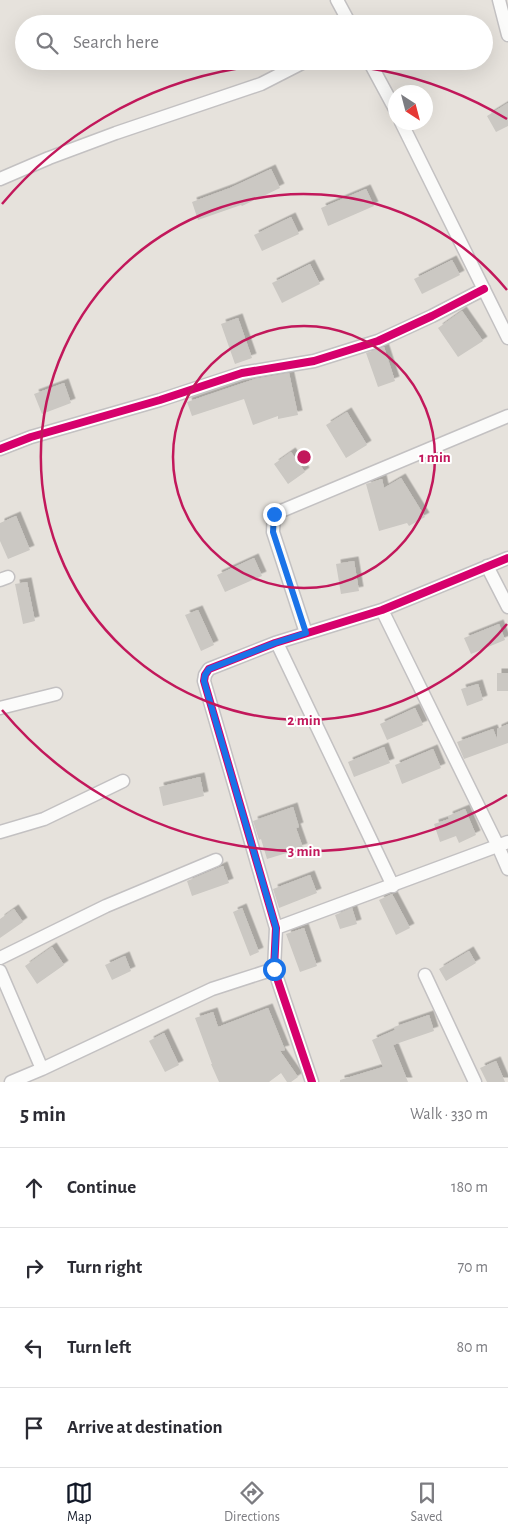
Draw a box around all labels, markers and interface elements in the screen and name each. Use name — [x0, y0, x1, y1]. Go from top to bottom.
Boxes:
search box — [15, 15, 493, 70]
icon: search — [33, 29, 61, 57]
text: Search here — [73, 33, 159, 52]
north arrow — [388, 85, 433, 130]
centre of rings — [295, 448, 313, 466]
text: 1 min — [419, 450, 451, 465]
route end — [263, 503, 286, 526]
text: 2 min — [287, 713, 321, 728]
text: 3 min — [288, 844, 320, 859]
route start — [263, 958, 286, 981]
text: 5 min — [20, 1104, 66, 1125]
text: Walk · 330 m — [410, 1106, 488, 1122]
icon: ahead — [20, 1174, 48, 1202]
text: Continue — [67, 1178, 136, 1197]
text: 180 m — [451, 1179, 488, 1195]
icon: right — [20, 1254, 48, 1282]
text: Turn right — [67, 1258, 142, 1277]
text: 70 m — [457, 1259, 488, 1275]
icon: left — [20, 1334, 48, 1362]
text: Turn left — [67, 1338, 131, 1357]
text: 80 m — [457, 1339, 488, 1355]
icon: arrive — [20, 1414, 48, 1442]
text: Arrive at destination — [67, 1418, 223, 1437]
tab: Map — [65, 1479, 93, 1526]
tab: Directions — [224, 1479, 280, 1526]
tab: Saved — [411, 1479, 443, 1526]

